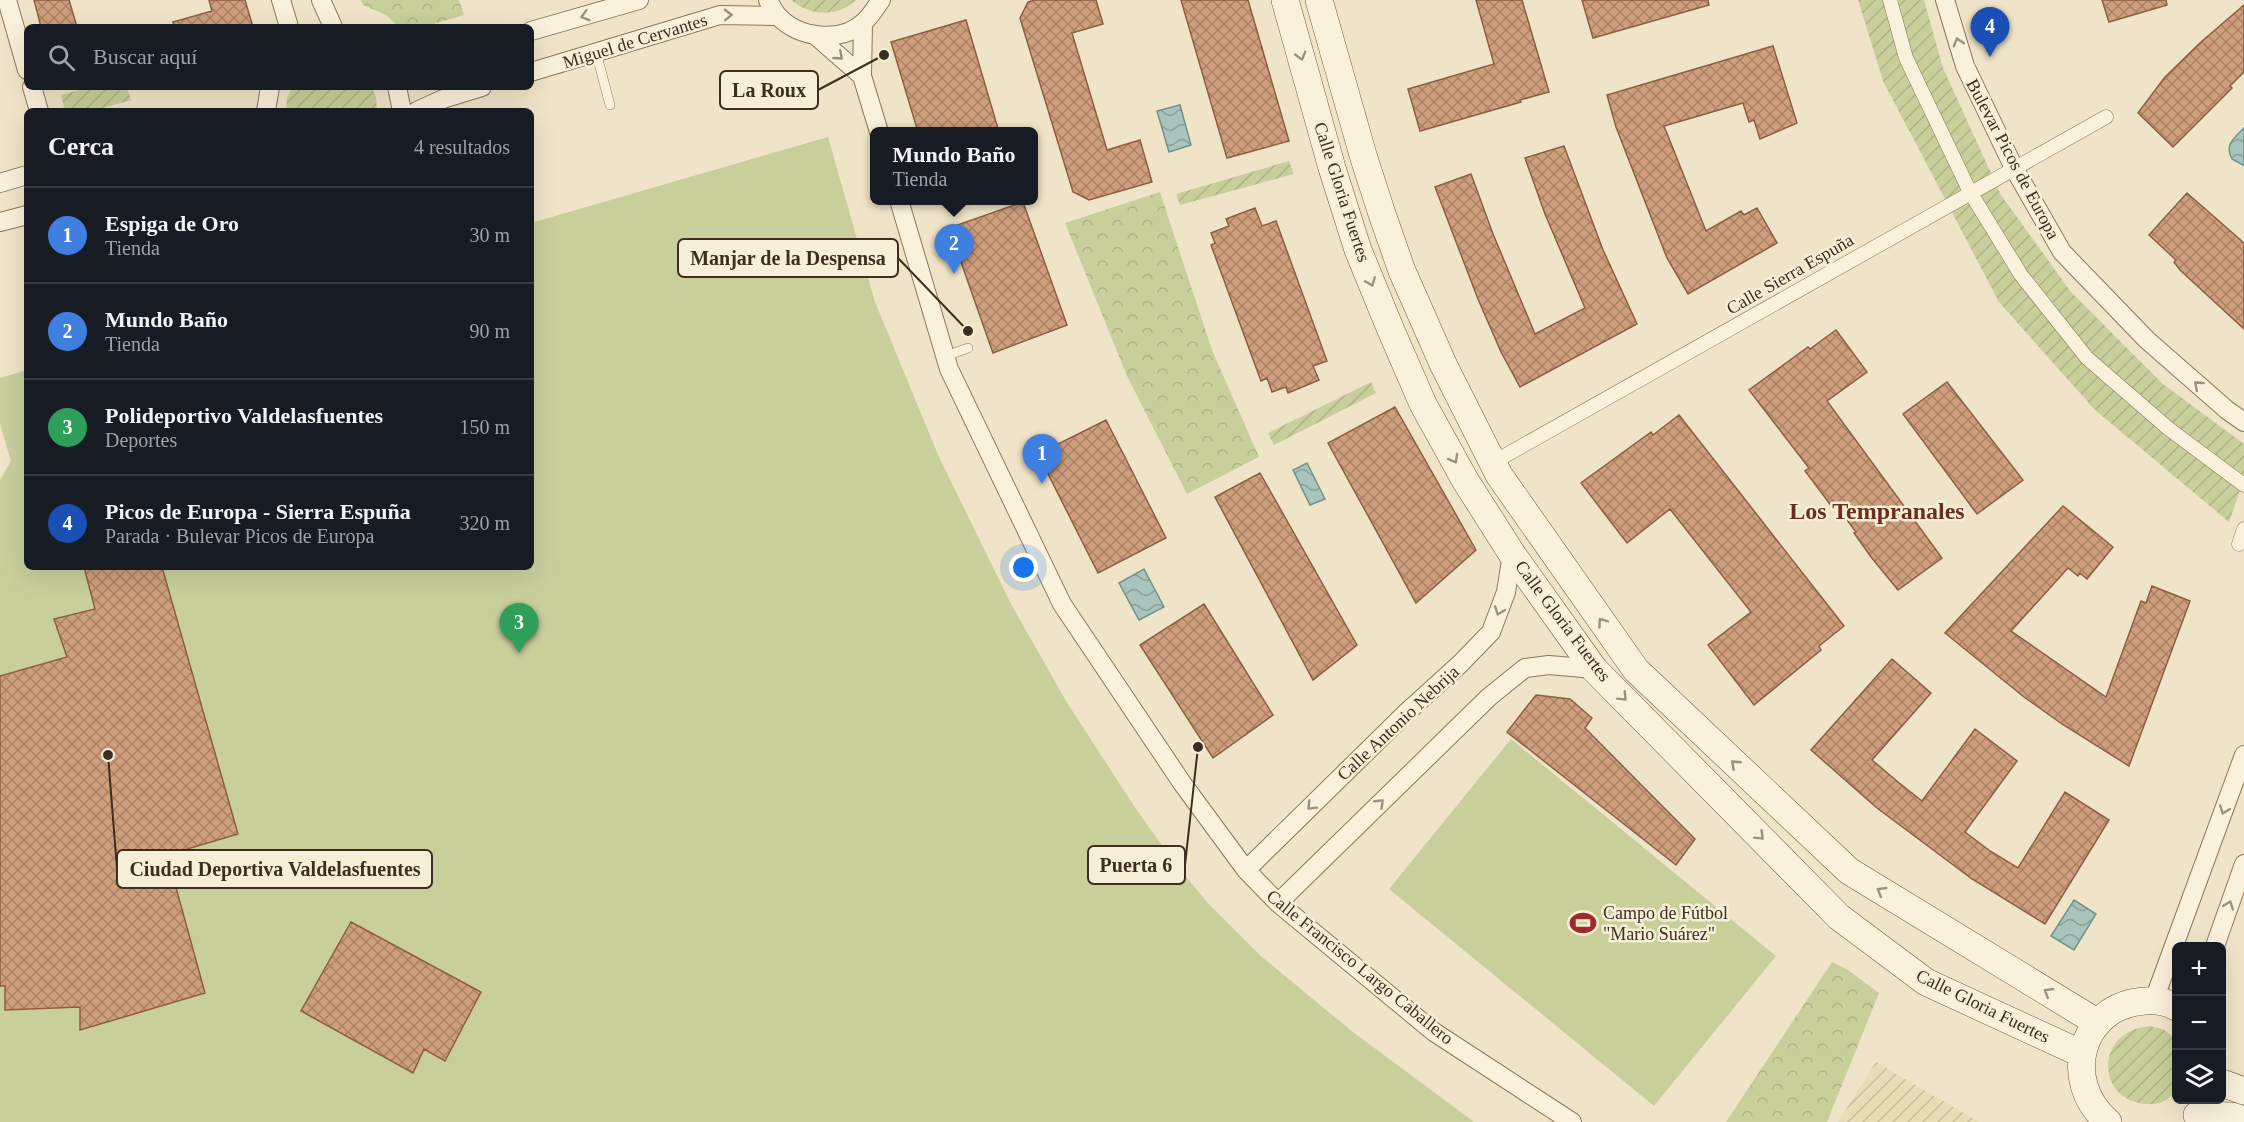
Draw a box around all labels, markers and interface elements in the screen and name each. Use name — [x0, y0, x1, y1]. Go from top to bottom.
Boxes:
pin: 4 — [1970, 8, 2010, 57]
one-way arrow — [580, 9, 591, 21]
one-way arrow — [724, 9, 733, 22]
street label: Miguel de Cervantes — [560, 10, 710, 72]
search box — [24, 24, 534, 90]
one-way arrow — [1953, 37, 1965, 48]
icon: search — [45, 41, 78, 74]
text: Buscar aquí — [93, 44, 197, 69]
one-way arrow — [832, 49, 843, 60]
one-way arrow — [1293, 51, 1306, 61]
callout: La Roux — [720, 71, 818, 109]
street label: Bulevar Picos de Europa — [1962, 76, 2064, 242]
text: La Roux — [732, 79, 806, 101]
street label: Calle Gloria Fuertes — [1310, 119, 1374, 265]
popup — [870, 127, 1038, 205]
text: Cerca — [48, 132, 114, 161]
text: 4 resultados — [414, 136, 510, 158]
text: Mundo Baño — [893, 142, 1015, 167]
text: Tienda — [893, 168, 947, 190]
text: Espiga de Oro — [105, 211, 239, 236]
text: 1 — [63, 224, 73, 246]
text: 30 m — [469, 224, 510, 246]
pin: 2 — [934, 224, 974, 274]
street label: Calle Sierra Espuña — [1723, 230, 1857, 318]
text: Tienda — [105, 237, 160, 259]
callout: Manjar de la Despensa — [678, 239, 898, 277]
text: Manjar de la Despensa — [690, 247, 886, 270]
one-way arrow — [1364, 276, 1376, 287]
text: Mundo Baño — [105, 307, 228, 332]
text: 2 — [63, 320, 73, 342]
text: 90 m — [469, 320, 510, 342]
text: Tienda — [105, 333, 160, 355]
one-way arrow — [2195, 381, 2205, 392]
text: Polideportivo Valdelasfuentes — [105, 403, 383, 428]
text: 3 — [63, 416, 73, 438]
text: 150 m — [459, 416, 510, 438]
text: Deportes — [105, 429, 177, 451]
pin: 1 — [1022, 434, 1062, 484]
one-way arrow — [1447, 453, 1458, 463]
district label: Los Tempranales — [1789, 498, 1965, 524]
text: Picos de Europa - Sierra Espuña — [105, 499, 411, 524]
text: 4 — [63, 512, 73, 534]
text: 320 m — [459, 512, 510, 534]
text: Parada · Bulevar Picos de Europa — [105, 525, 374, 547]
your location — [1009, 553, 1038, 582]
street label: Calle Gloria Fuertes — [1511, 557, 1615, 685]
pin: 3 — [500, 604, 538, 653]
one-way arrow — [1494, 605, 1506, 616]
one-way arrow — [1598, 618, 1609, 629]
street label: Calle Antonio Nebrija — [1333, 661, 1463, 785]
one-way arrow — [1615, 690, 1626, 701]
one-way arrow — [1731, 760, 1742, 771]
one-way arrow — [1308, 798, 1319, 809]
one-way arrow — [1372, 800, 1383, 811]
one-way arrow — [2218, 804, 2231, 815]
one-way arrow — [1752, 829, 1763, 840]
callout: Puerta 6 — [1088, 846, 1185, 884]
callout: Ciudad Deportiva Valdelasfuentes — [117, 850, 432, 888]
text: Puerta 6 — [1100, 854, 1172, 876]
text: Ciudad Deportiva Valdelasfuentes — [129, 858, 421, 881]
street label: Calle Francisco Largo Caballero — [1263, 886, 1457, 1048]
one-way arrow — [1877, 886, 1887, 898]
one-way arrow — [2222, 900, 2235, 911]
place label: Campo de Fútbol "Mario Suárez" — [1603, 903, 1728, 944]
sports icon: Campo de Fútbol "Mario Suárez" — [1568, 908, 1598, 938]
map controls — [2172, 942, 2226, 1104]
button: + — [2172, 942, 2226, 996]
street label: Calle Gloria Fuertes — [1913, 965, 2053, 1047]
one-way arrow — [2044, 988, 2054, 1000]
button: − — [2172, 996, 2226, 1050]
button: layers — [2172, 1050, 2226, 1104]

